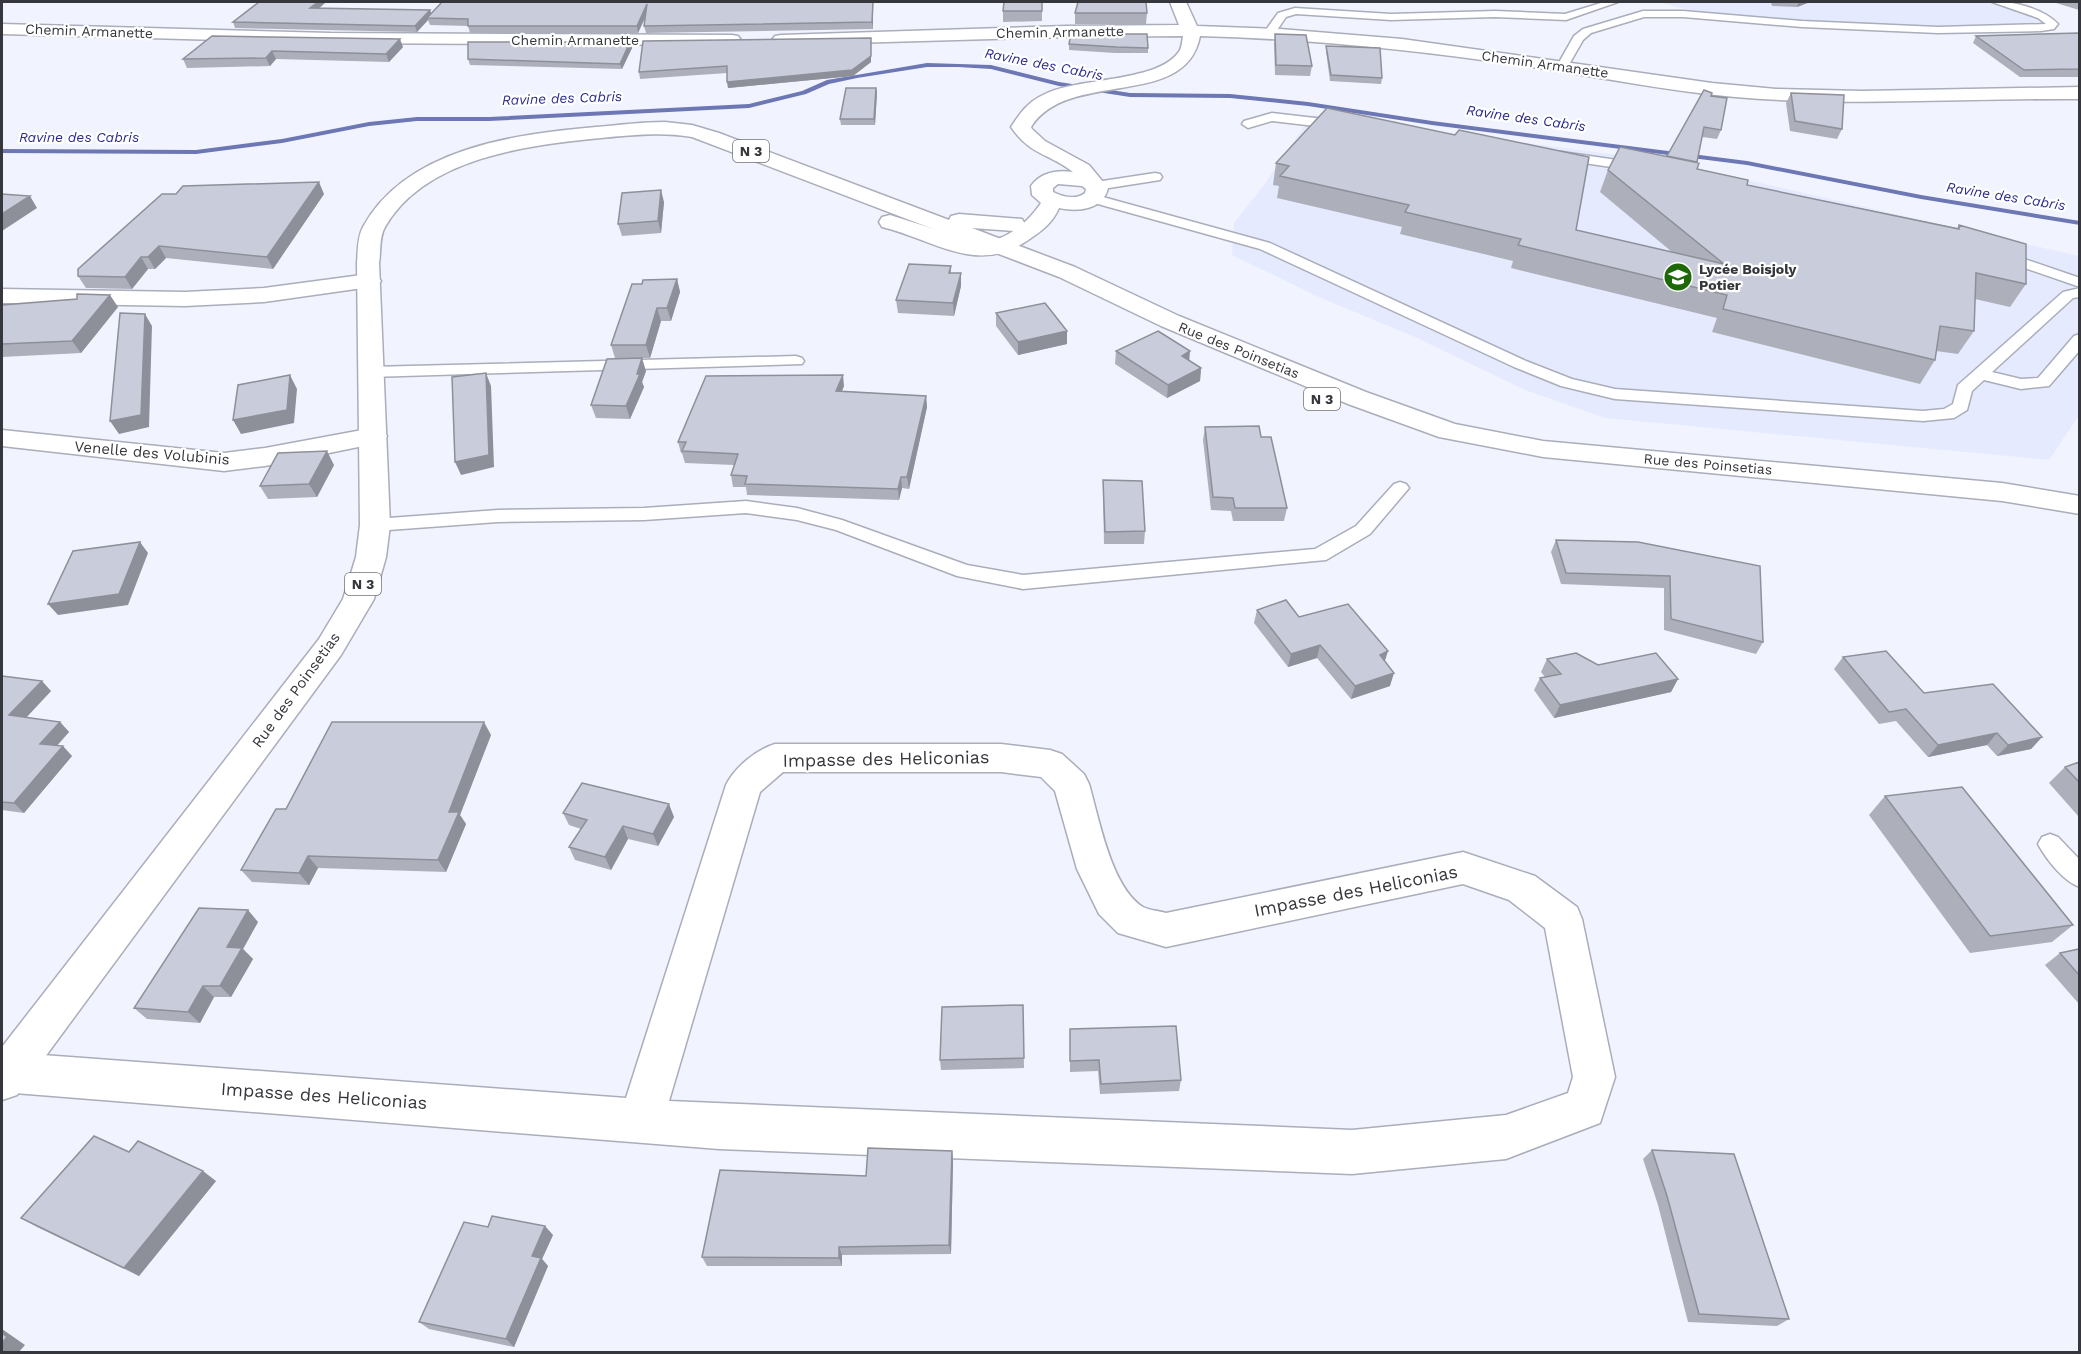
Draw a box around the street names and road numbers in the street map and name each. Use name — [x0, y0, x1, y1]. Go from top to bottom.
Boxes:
street label: Chemin Armanette — [25, 21, 153, 41]
street label: Chemin Armanette — [996, 23, 1124, 41]
street label: Chemin Armanette — [511, 32, 639, 48]
street label: Chemin Armanette — [1481, 47, 1609, 81]
road number: N 3 — [733, 140, 769, 162]
street label: Rue des Poinsetias — [1176, 318, 1302, 382]
road number: N 3 — [1304, 388, 1340, 410]
street label: Venelle des Volubinis — [74, 437, 230, 469]
street label: Rue des Poinsetias — [1643, 450, 1773, 478]
road number: N 3 — [345, 573, 381, 595]
street label: Rue des Poinsetias — [248, 629, 344, 751]
street label: Impasse des Heliconias — [782, 746, 990, 771]
street label: Impasse des Heliconias — [1252, 860, 1459, 921]
street label: Impasse des Heliconias — [220, 1078, 428, 1113]

